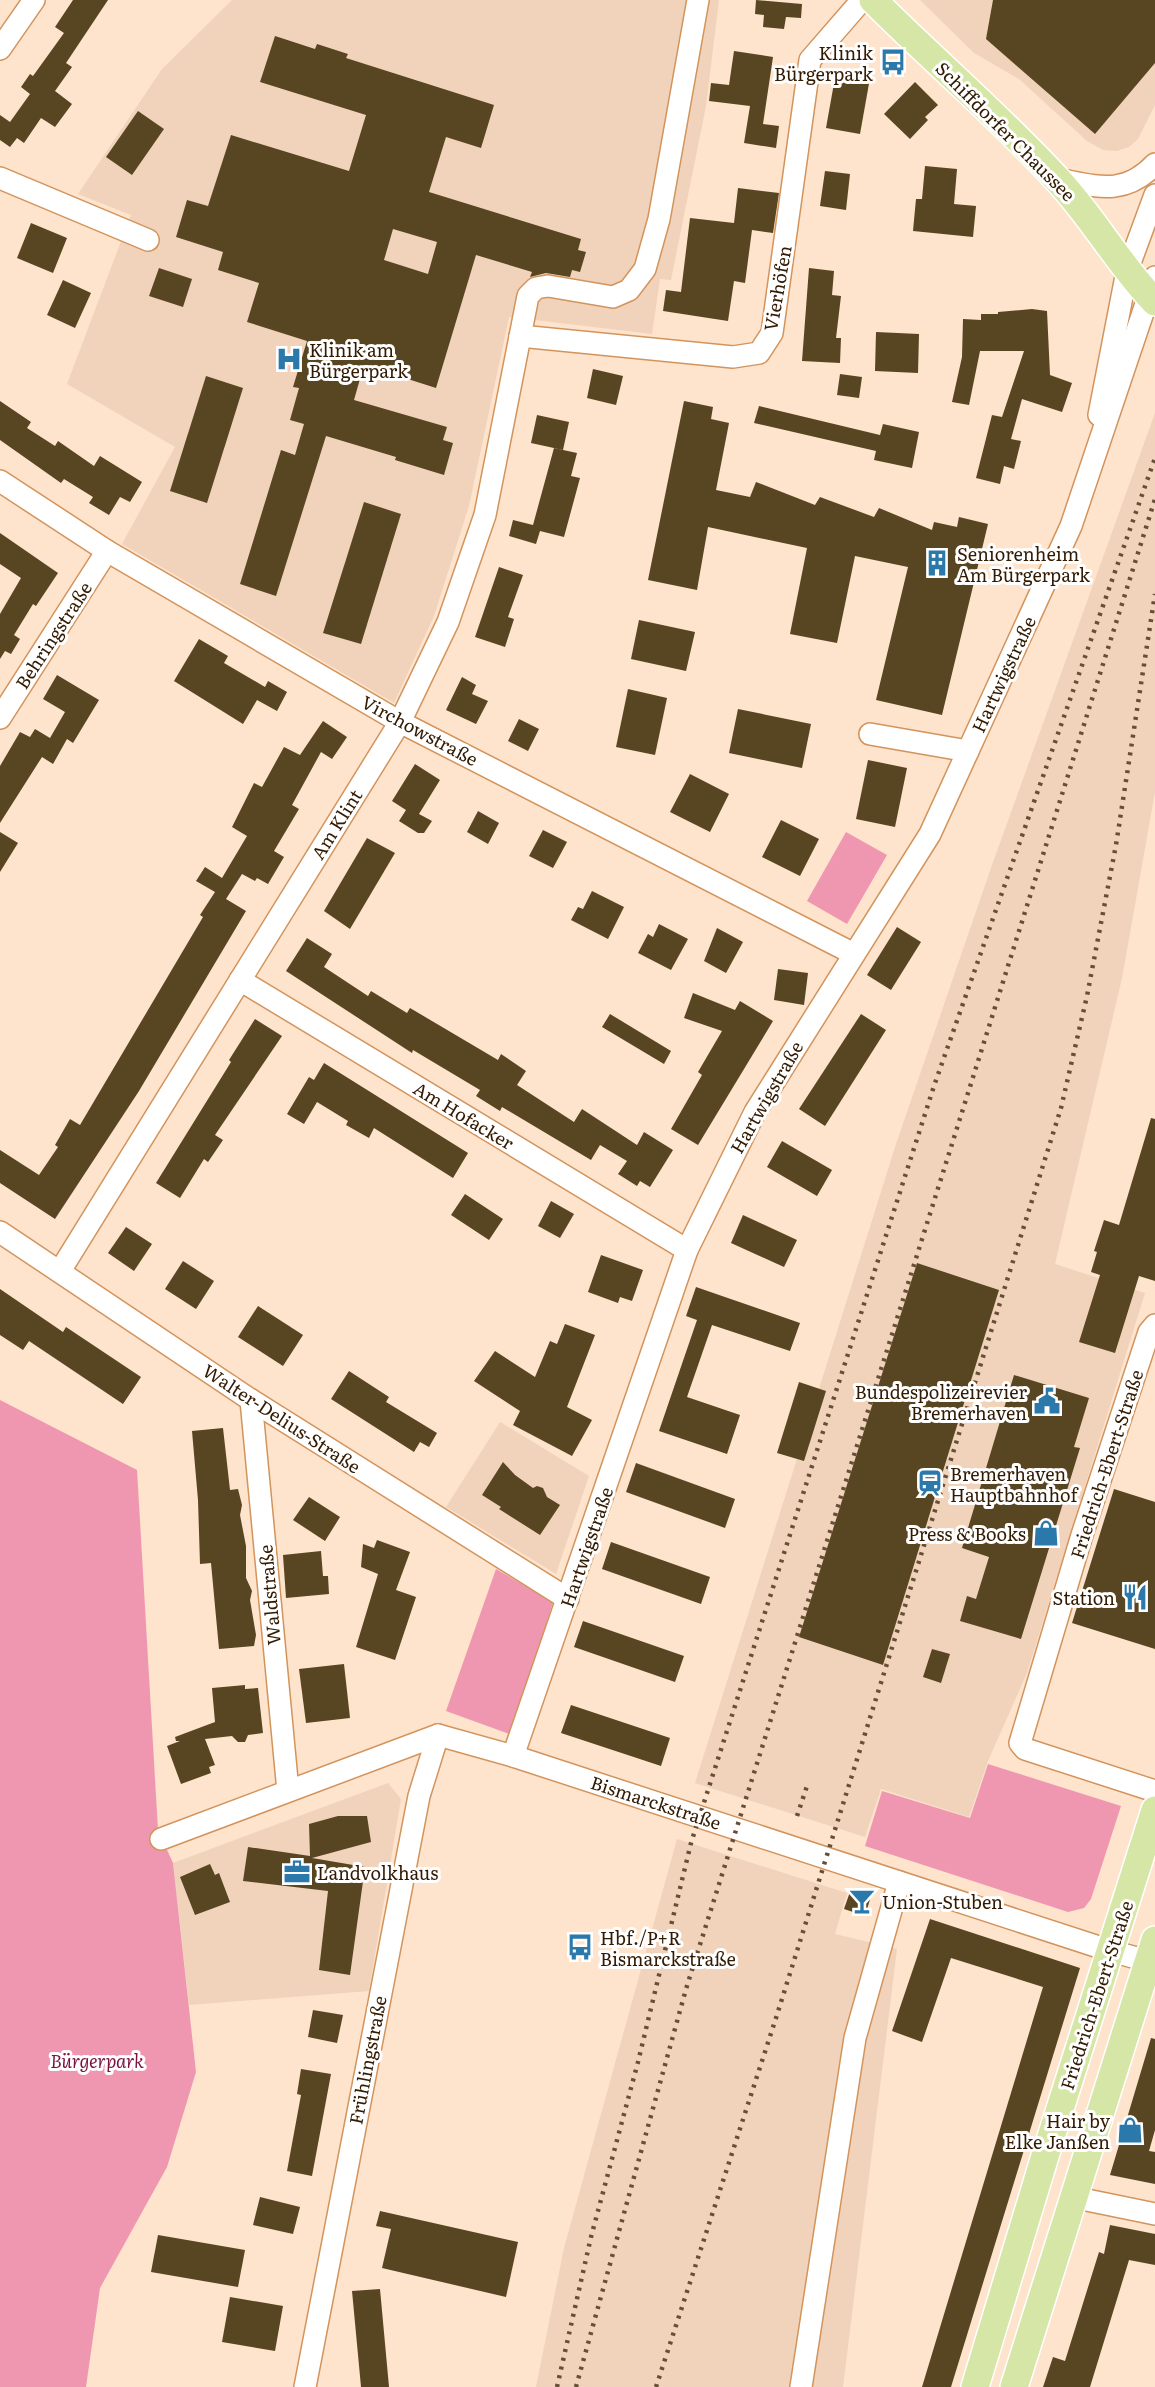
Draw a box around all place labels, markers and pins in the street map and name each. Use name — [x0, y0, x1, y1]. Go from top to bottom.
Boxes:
place label: Klinik Bürgerpark — [774, 39, 874, 87]
bus stop icon: Klinik Bürgerpark — [878, 47, 908, 77]
place label: Klinik am Bürgerpark — [309, 336, 409, 384]
hospital icon: Klinik am Bürgerpark — [274, 344, 304, 374]
place label: Seniorenheim Am Bürgerpark — [957, 540, 1091, 588]
building icon: Seniorenheim Am Bürgerpark — [922, 548, 952, 578]
place label: Bundespolizeirevier Bremerhaven — [855, 1378, 1027, 1426]
public building icon: Bundespolizeirevier Bremerhaven — [1032, 1386, 1062, 1416]
place label: Bremerhaven Hauptbahnhof — [950, 1460, 1080, 1508]
station icon: Bremerhaven Hauptbahnhof — [915, 1468, 945, 1498]
shop icon: Press & Books — [1031, 1518, 1061, 1548]
place label: Press & Books — [908, 1520, 1026, 1547]
restaurant icon: Station — [1120, 1582, 1150, 1612]
place label: Station — [1053, 1584, 1115, 1611]
office icon: Landvolkhaus — [282, 1857, 312, 1887]
place label: Landvolkhaus — [317, 1859, 438, 1886]
bar icon: Union-Stuben — [847, 1886, 877, 1916]
place label: Union-Stuben — [882, 1888, 1003, 1915]
place label: Hbf./P+R Bismarckstraße — [600, 1924, 736, 1972]
bus stop icon: Hbf./P+R Bismarckstraße — [565, 1932, 595, 1962]
place label: Hair by Elke Janßen — [1005, 2107, 1111, 2155]
shop icon: Hair by Elke Janßen — [1115, 2115, 1145, 2145]

